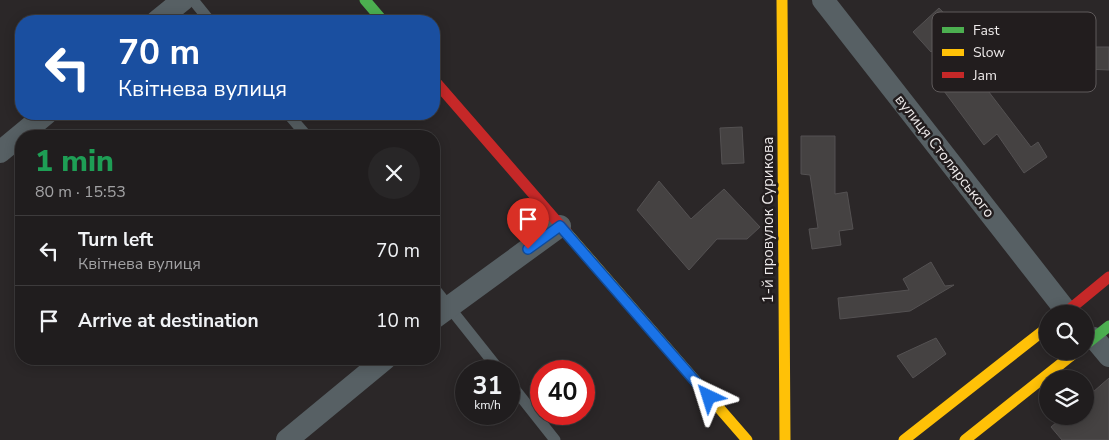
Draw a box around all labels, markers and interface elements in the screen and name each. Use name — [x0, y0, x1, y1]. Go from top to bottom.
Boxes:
legend — [932, 12, 1096, 92]
text: Fast — [973, 21, 999, 40]
text: 70 m — [118, 29, 200, 76]
icon: left — [35, 35, 100, 100]
text: Slow — [973, 43, 1005, 62]
text: Jam — [972, 66, 997, 85]
text: Квітнева вулиця — [118, 74, 287, 104]
street label: вулиця Столярського — [891, 90, 999, 222]
street label: 1-й провулок Сурикова — [758, 137, 778, 303]
text: 1 min — [35, 141, 114, 182]
button: close — [368, 147, 420, 199]
text: 80 m · 15:53 — [35, 181, 126, 203]
pin — [507, 198, 549, 249]
icon: arrive — [514, 205, 542, 233]
text: Turn left — [78, 227, 153, 253]
icon: left — [35, 237, 63, 265]
text: 70 m — [376, 238, 420, 264]
text: Квітнева вулиця — [78, 253, 201, 275]
map controls — [1039, 305, 1094, 425]
button: search — [1039, 305, 1094, 360]
icon: arrive — [35, 307, 63, 335]
text: Arrive at destination — [78, 308, 259, 334]
text: 10 m — [376, 308, 420, 334]
speed limit sign: 40 — [530, 360, 595, 425]
text: 31 — [472, 369, 503, 403]
position arrow — [682, 370, 734, 422]
button: layers — [1039, 370, 1094, 425]
text: km/h — [474, 397, 501, 413]

